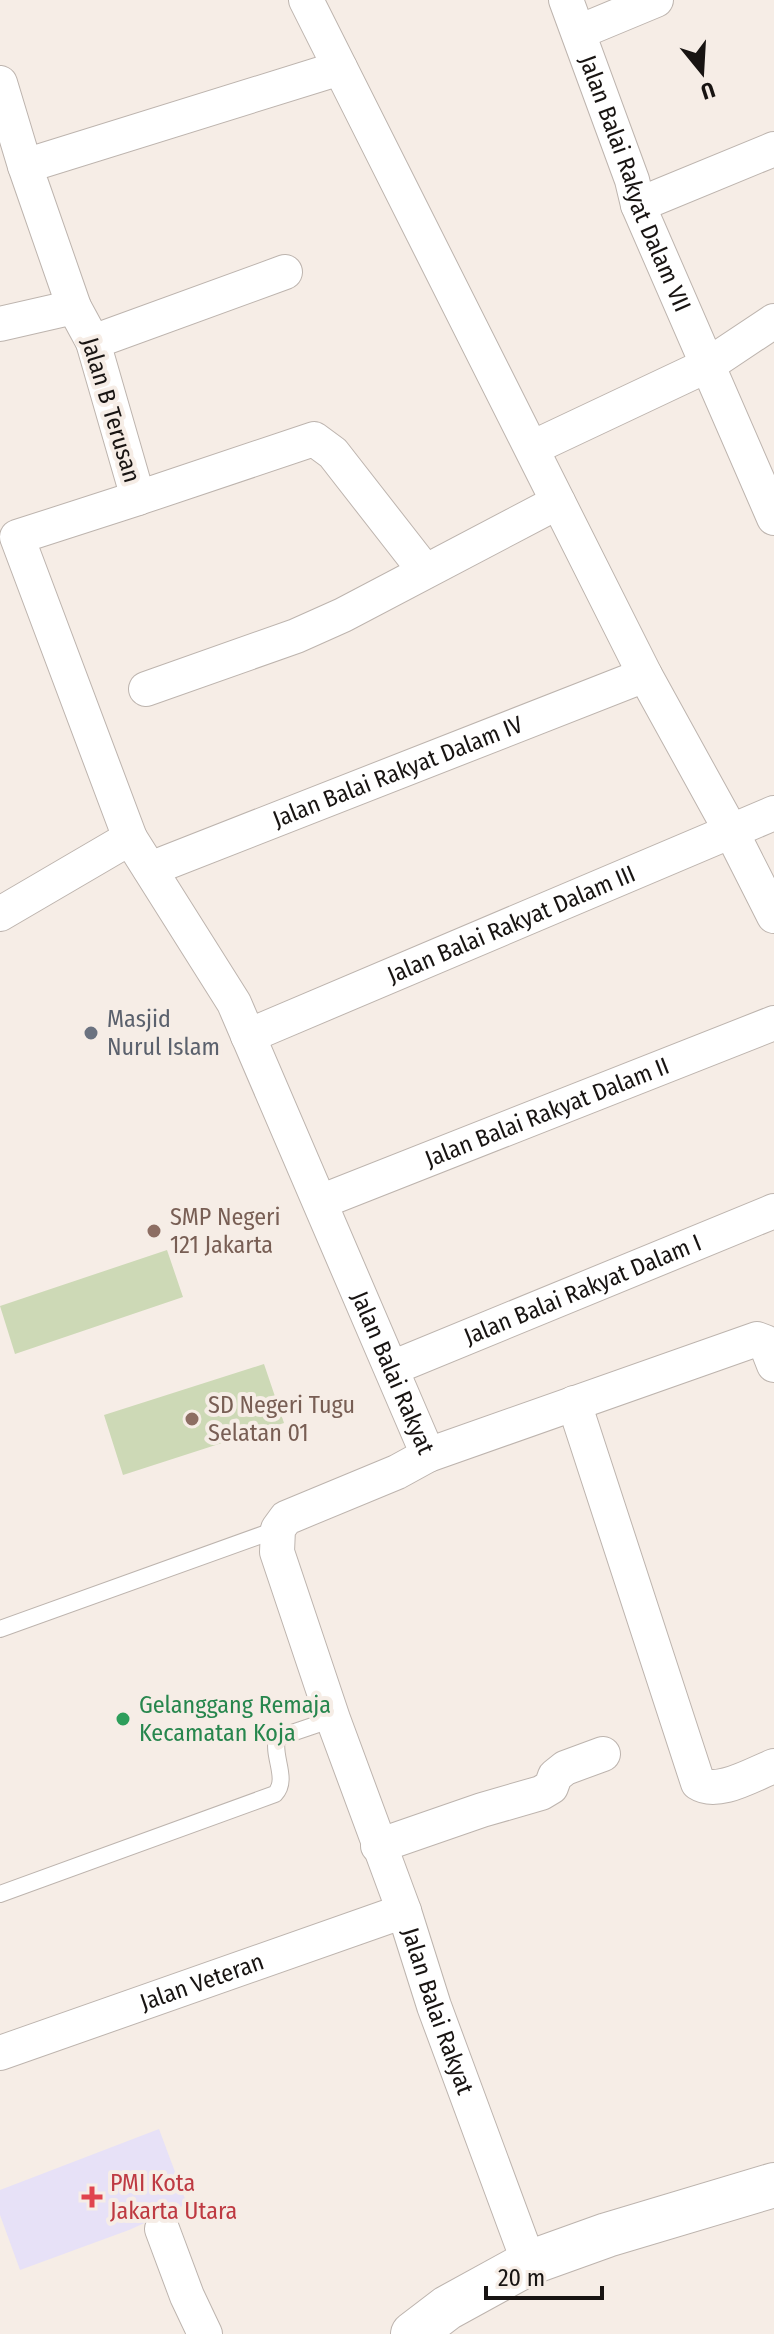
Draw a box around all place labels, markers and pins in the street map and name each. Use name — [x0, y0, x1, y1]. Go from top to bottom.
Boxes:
place label: Masjid Nurul Islam — [107, 1005, 220, 1061]
marker: Masjid Nurul Islam — [82, 1024, 100, 1042]
place label: SMP Negeri 121 Jakarta — [170, 1203, 281, 1259]
marker: SMP Negeri 121 Jakarta — [145, 1222, 163, 1240]
place label: SD Negeri Tugu Selatan 01 — [208, 1391, 355, 1447]
marker: SD Negeri Tugu Selatan 01 — [183, 1410, 201, 1428]
place label: Gelanggang Remaja Kecamatan Koja — [139, 1691, 331, 1747]
marker: Gelanggang Remaja Kecamatan Koja — [114, 1710, 132, 1728]
place label: PMI Kota Jakarta Utara — [110, 2169, 237, 2225]
marker: PMI Kota Jakarta Utara — [81, 2186, 103, 2208]

